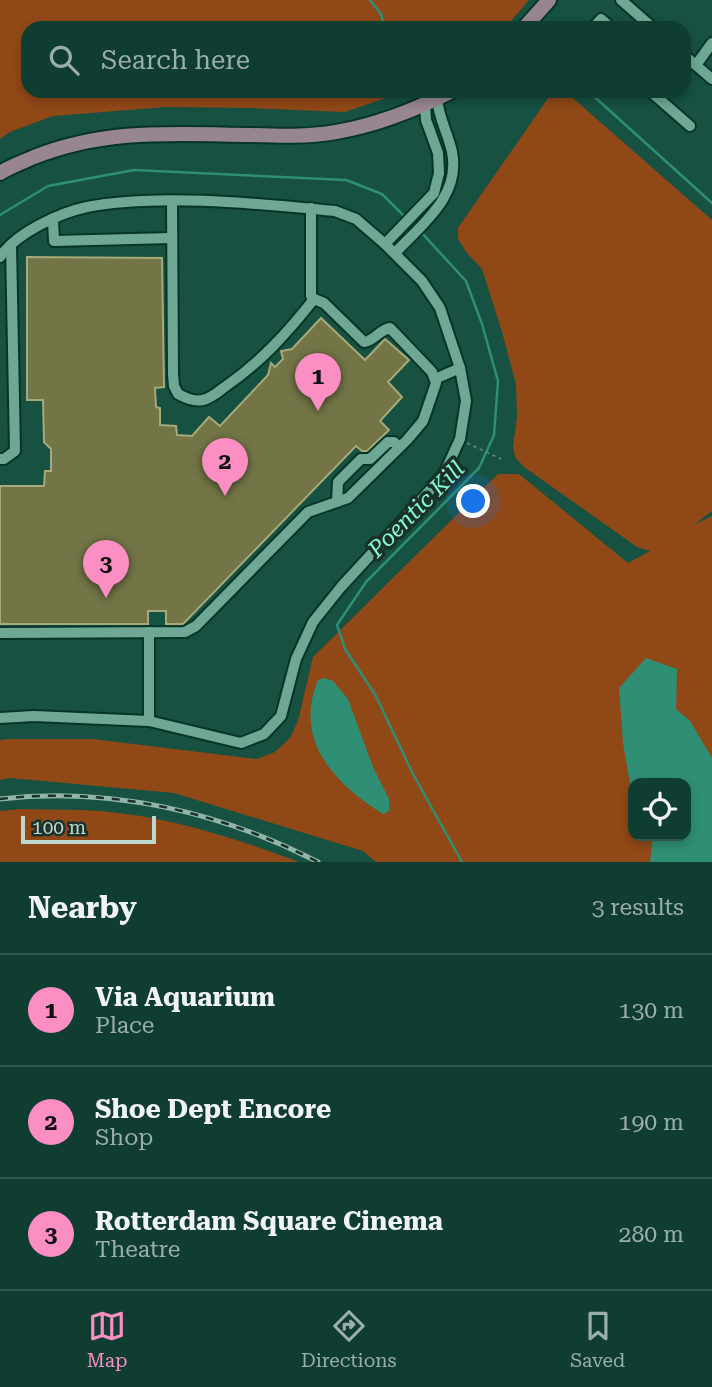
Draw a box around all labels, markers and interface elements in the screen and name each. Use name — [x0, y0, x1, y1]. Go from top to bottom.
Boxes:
search box — [21, 21, 691, 98]
icon: search — [45, 41, 83, 79]
text: Search here — [101, 45, 250, 75]
pin: 1 — [295, 353, 341, 411]
pin: 2 — [202, 438, 248, 496]
water label: Poentic Kill — [362, 456, 470, 564]
your location — [456, 484, 490, 518]
pin: 3 — [83, 540, 129, 598]
map controls — [628, 778, 691, 841]
button: locate — [628, 778, 691, 841]
scale bar — [21, 813, 156, 845]
text: 100 m — [32, 816, 86, 839]
text: Nearby — [28, 890, 137, 925]
text: 3 results — [592, 894, 684, 921]
text: Via Aquarium — [95, 982, 275, 1012]
text: 1 — [45, 997, 57, 1024]
text: 130 m — [619, 997, 684, 1024]
text: Place — [95, 1012, 154, 1039]
text: Shoe Dept Encore — [95, 1094, 331, 1124]
text: 2 — [45, 1109, 57, 1136]
text: 190 m — [619, 1109, 684, 1136]
text: Shop — [95, 1124, 153, 1151]
text: Rotterdam Square Cinema — [95, 1206, 443, 1236]
text: 3 — [45, 1221, 57, 1248]
text: 280 m — [619, 1221, 684, 1248]
text: Theatre — [95, 1236, 180, 1263]
tab: Map — [87, 1307, 127, 1372]
tab: Directions — [301, 1307, 397, 1372]
tab: Saved — [570, 1307, 625, 1372]

